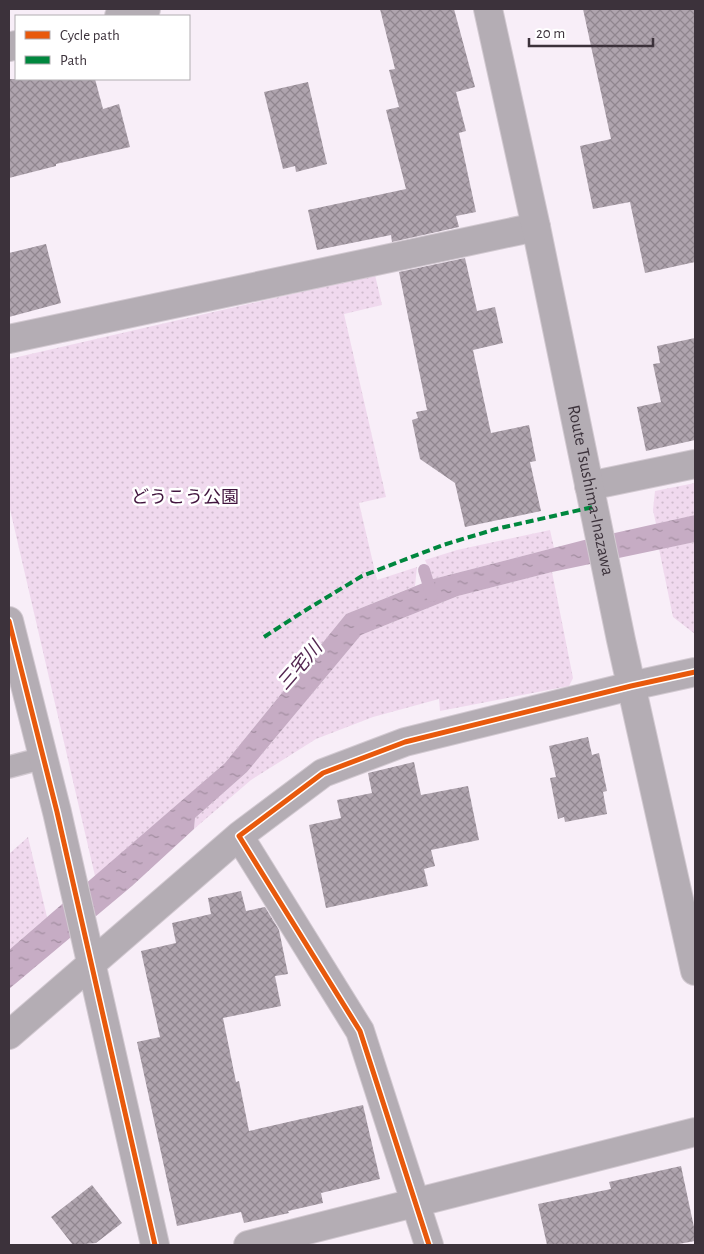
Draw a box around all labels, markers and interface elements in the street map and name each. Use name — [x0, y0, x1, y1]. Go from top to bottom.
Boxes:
legend — [15, 15, 190, 80]
scale bar — [529, 15, 653, 47]
text: 20 m — [536, 26, 565, 41]
text: Cycle path — [60, 28, 120, 43]
text: Path — [60, 53, 87, 68]
street label: Route Tsushima-Inazawa — [564, 403, 617, 577]
park label: どうこう公園 — [131, 488, 239, 507]
water label: 三宅川 — [273, 636, 327, 694]

